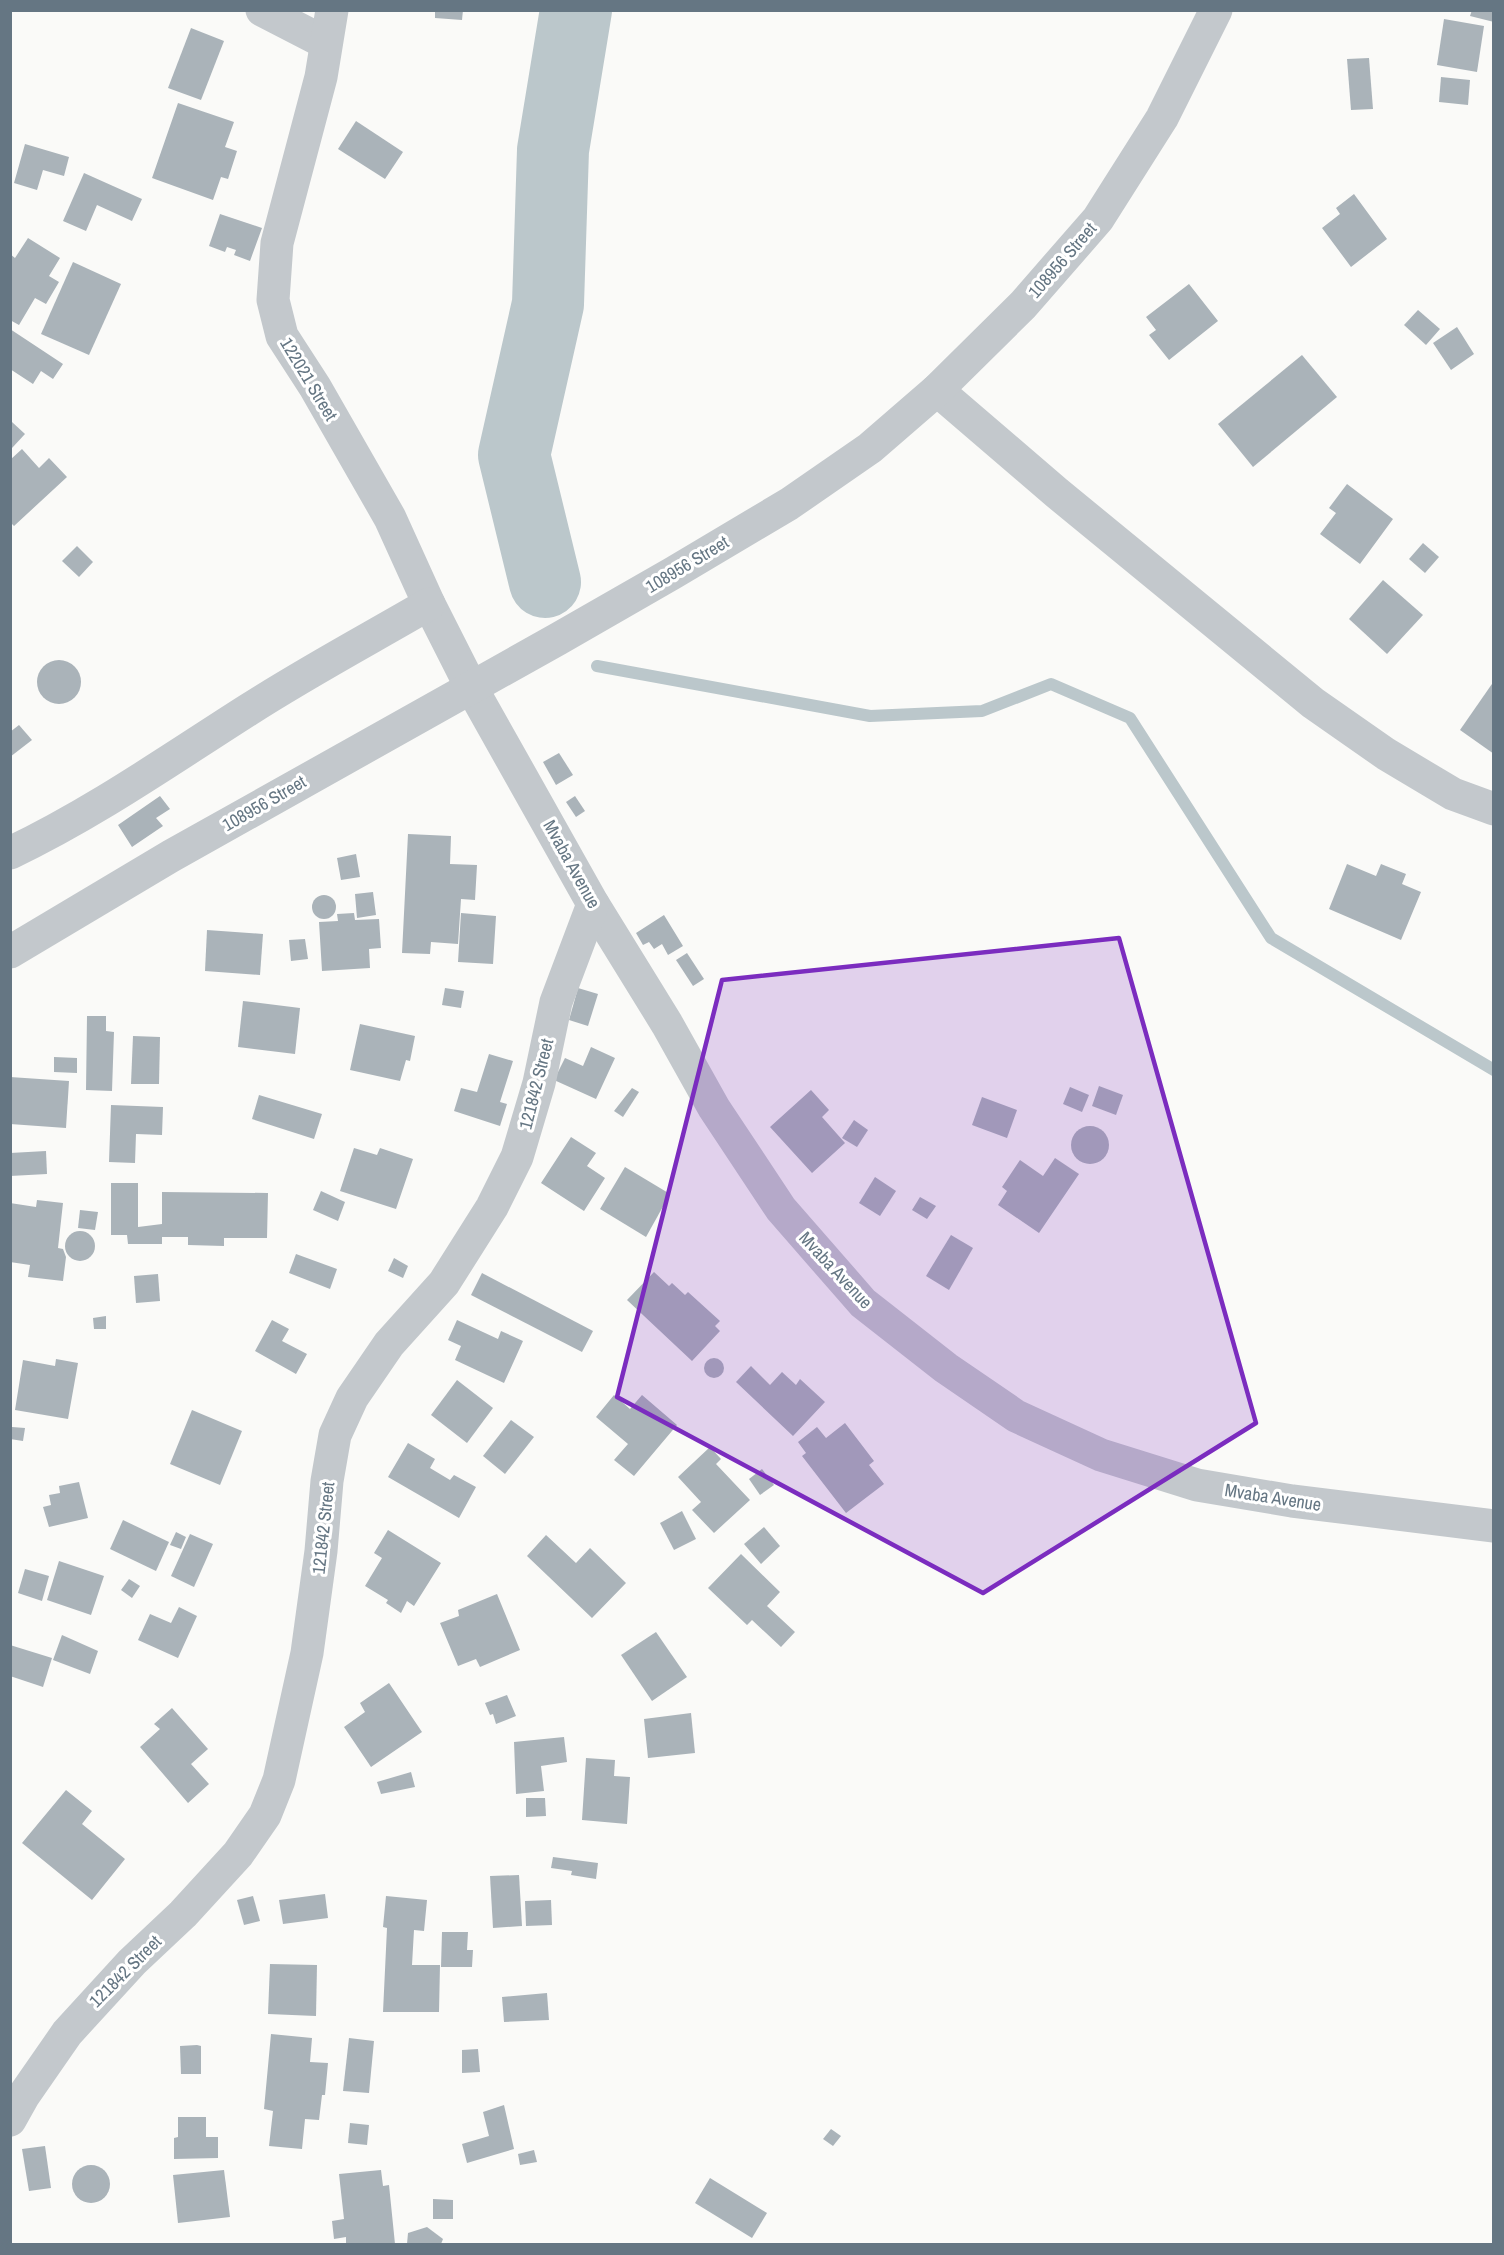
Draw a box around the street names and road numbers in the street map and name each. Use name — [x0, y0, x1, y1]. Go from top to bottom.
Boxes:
street label: 108956 Street — [1022, 217, 1102, 303]
street label: 122021 Street — [274, 333, 344, 425]
street label: 108956 Street — [641, 529, 733, 599]
street label: 108956 Street — [218, 769, 310, 837]
street label: Mvaba Avenue — [537, 815, 607, 913]
street label: 121842 Street — [513, 1036, 559, 1132]
street label: Mvaba Avenue — [794, 1226, 878, 1314]
street label: Mvaba Avenue — [1223, 1477, 1323, 1517]
street label: 121842 Street — [306, 1481, 340, 1575]
street label: 121842 Street — [83, 1929, 167, 2013]

